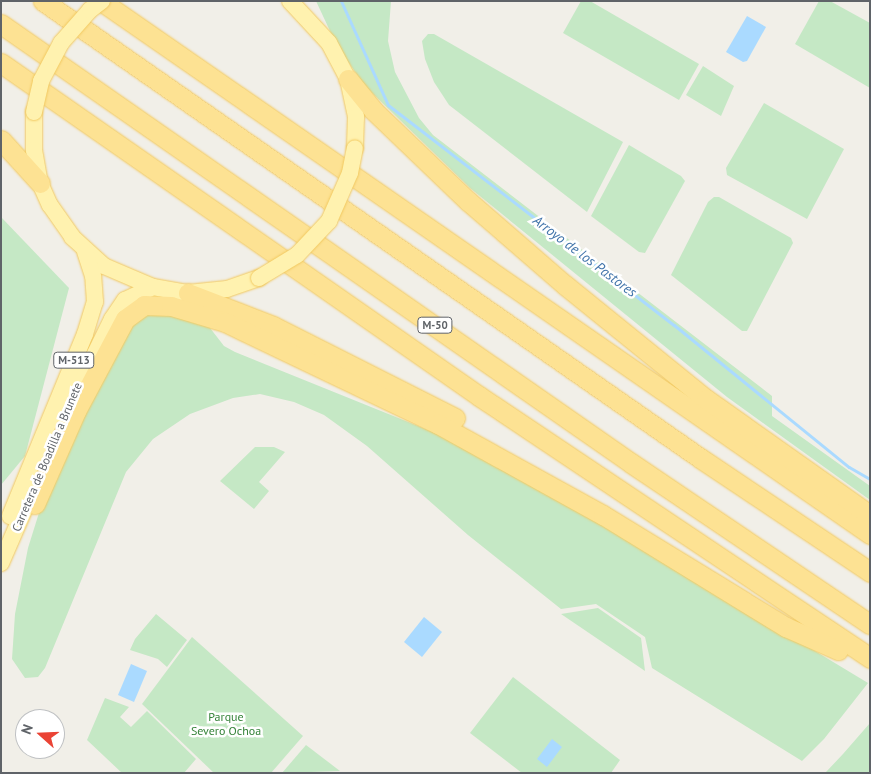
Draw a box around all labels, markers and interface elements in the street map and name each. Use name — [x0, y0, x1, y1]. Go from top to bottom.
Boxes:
water label: Arroyo de los Pastores — [530, 212, 640, 300]
road number: M-50 — [416, 316, 454, 334]
road number: M-513 — [53, 352, 95, 368]
street label: Carretera de Boadilla a Brunete — [9, 380, 85, 534]
north arrow — [15, 709, 65, 759]
park label: Parque Severo Ochoa — [191, 710, 261, 738]
text: N — [17, 722, 37, 737]

